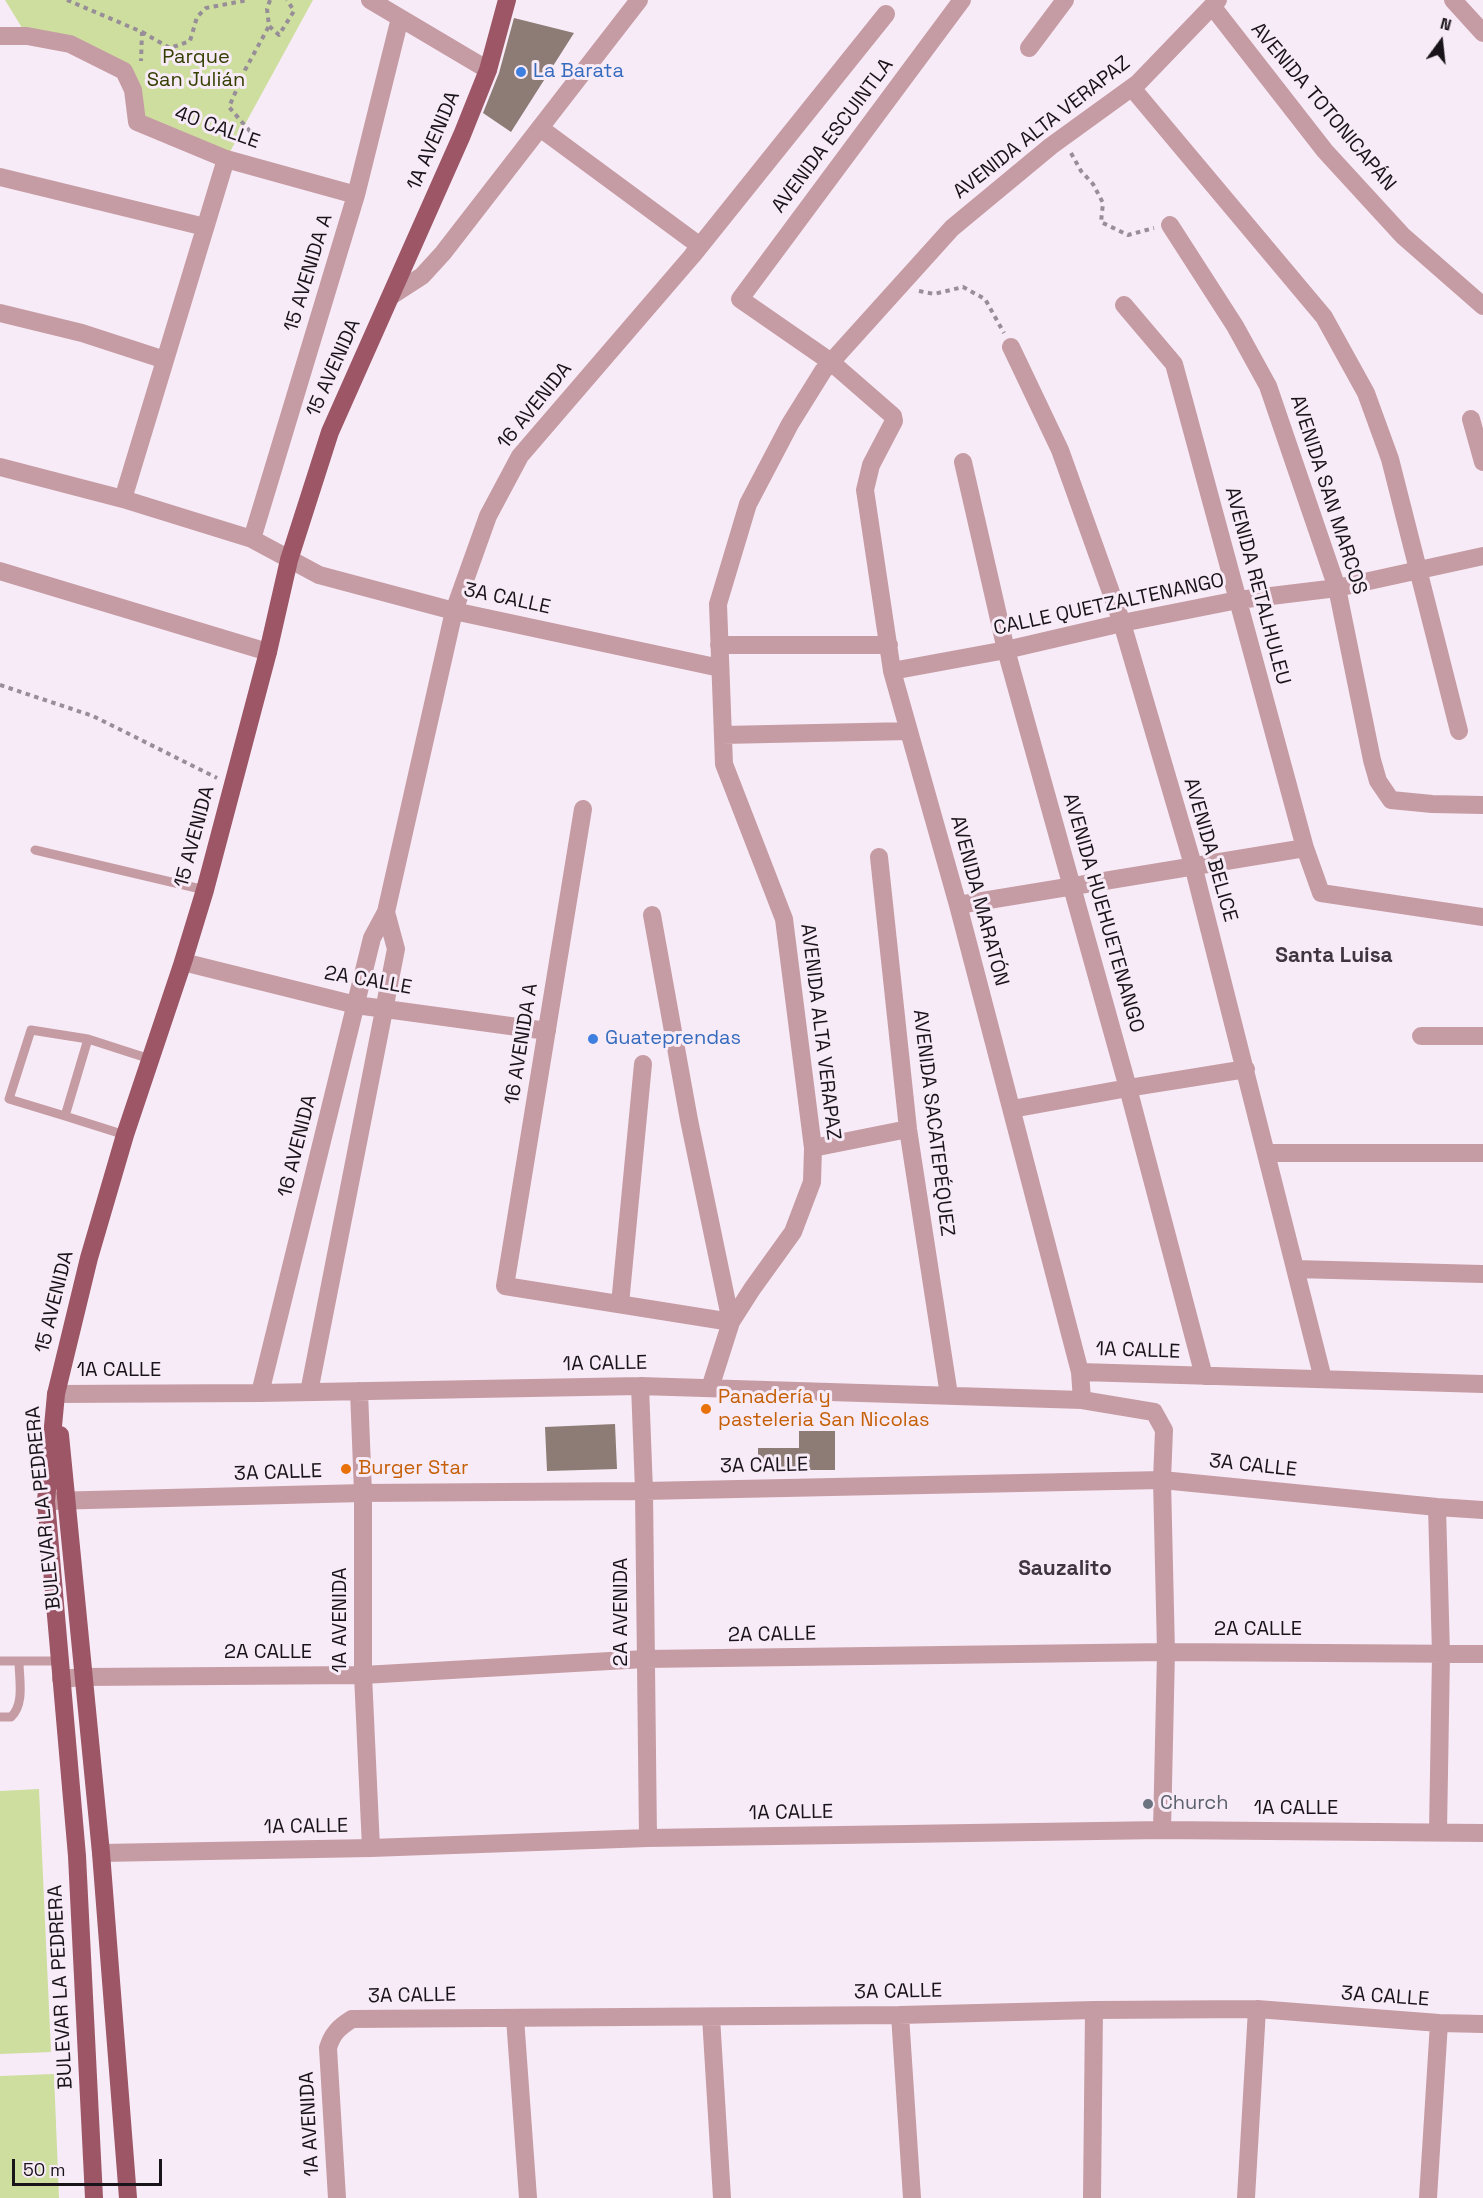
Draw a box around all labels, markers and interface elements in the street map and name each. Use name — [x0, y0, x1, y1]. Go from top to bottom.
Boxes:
north arrow — [1411, 12, 1471, 72]
text: N — [1438, 13, 1454, 36]
street label: AVENIDA TOTONICAPÁN — [1245, 18, 1401, 196]
park label: Parque San Julián — [147, 46, 245, 93]
street label: AVENIDA ALTA VERAPAZ — [949, 52, 1135, 204]
street label: AVENIDA ESCUINTLA — [767, 54, 899, 218]
place label: La Barata — [533, 60, 624, 84]
marker: La Barata — [514, 65, 528, 79]
street label: 1A AVENIDA — [402, 88, 466, 194]
street label: 40 CALLE — [171, 102, 263, 154]
street label: 15 AVENIDA A — [280, 211, 338, 335]
street label: 15 AVENIDA — [302, 315, 366, 421]
street label: 16 AVENIDA — [493, 358, 577, 454]
street label: AVENIDA SAN MARCOS — [1284, 392, 1372, 598]
street label: AVENIDA RETALHULEU — [1219, 484, 1295, 688]
street label: CALLE QUETZALTENANGO — [991, 569, 1227, 641]
street label: 3A CALLE — [461, 578, 553, 620]
street label: AVENIDA BELICE — [1178, 775, 1242, 925]
street label: 15 AVENIDA — [170, 783, 220, 891]
street label: AVENIDA HUEHUETENANGO — [1057, 790, 1149, 1036]
street label: AVENIDA MARATÓN — [945, 813, 1013, 989]
street label: AVENIDA ALTA VERAPAZ — [795, 922, 845, 1142]
district label: Santa Luisa — [1275, 943, 1393, 969]
street label: 2A CALLE — [322, 962, 414, 1000]
street label: 16 AVENIDA A — [501, 982, 543, 1106]
street label: AVENIDA SACATEPÉQUEZ — [907, 1008, 959, 1238]
place label: Guateprendas — [605, 1027, 741, 1051]
marker: Guateprendas — [586, 1032, 600, 1046]
street label: 16 AVENIDA — [274, 1092, 322, 1200]
street label: 15 AVENIDA — [31, 1248, 79, 1356]
street label: 1A CALLE — [1095, 1338, 1181, 1364]
street label: 1A CALLE — [563, 1351, 647, 1377]
street label: 1A CALLE — [77, 1359, 161, 1383]
place label: Panadería y pasteleria San Nicolas — [718, 1386, 930, 1433]
marker: Panadería y pasteleria San Nicolas — [699, 1402, 713, 1416]
street label: BULEVAR LA PEDRERA — [21, 1405, 67, 1611]
street label: 3A CALLE — [1208, 1449, 1298, 1483]
street label: 3A CALLE — [720, 1453, 808, 1479]
place label: Burger Star — [358, 1457, 468, 1481]
street label: 3A CALLE — [233, 1459, 323, 1487]
marker: Burger Star — [339, 1462, 353, 1476]
district label: Sauzalito — [1018, 1556, 1112, 1582]
street label: 2A AVENIDA — [610, 1558, 634, 1666]
street label: 1A AVENIDA — [329, 1567, 353, 1673]
street label: 2A CALLE — [1214, 1618, 1302, 1642]
street label: 2A CALLE — [728, 1622, 816, 1648]
street label: 2A CALLE — [224, 1641, 312, 1665]
place label: Church — [1160, 1792, 1229, 1816]
marker: Church — [1141, 1797, 1155, 1811]
street label: 1A CALLE — [1254, 1797, 1338, 1821]
street label: 1A CALLE — [749, 1800, 833, 1826]
street label: 1A CALLE — [264, 1814, 348, 1840]
street label: BULEVAR LA PEDRERA — [44, 1884, 78, 2090]
street label: 3A CALLE — [854, 1979, 942, 2005]
street label: 3A CALLE — [1340, 1982, 1430, 2012]
street label: 3A CALLE — [368, 1983, 456, 2009]
street label: 1A AVENIDA — [295, 2071, 325, 2177]
scale bar — [15, 2147, 165, 2185]
text: 50 m — [23, 2158, 65, 2181]

